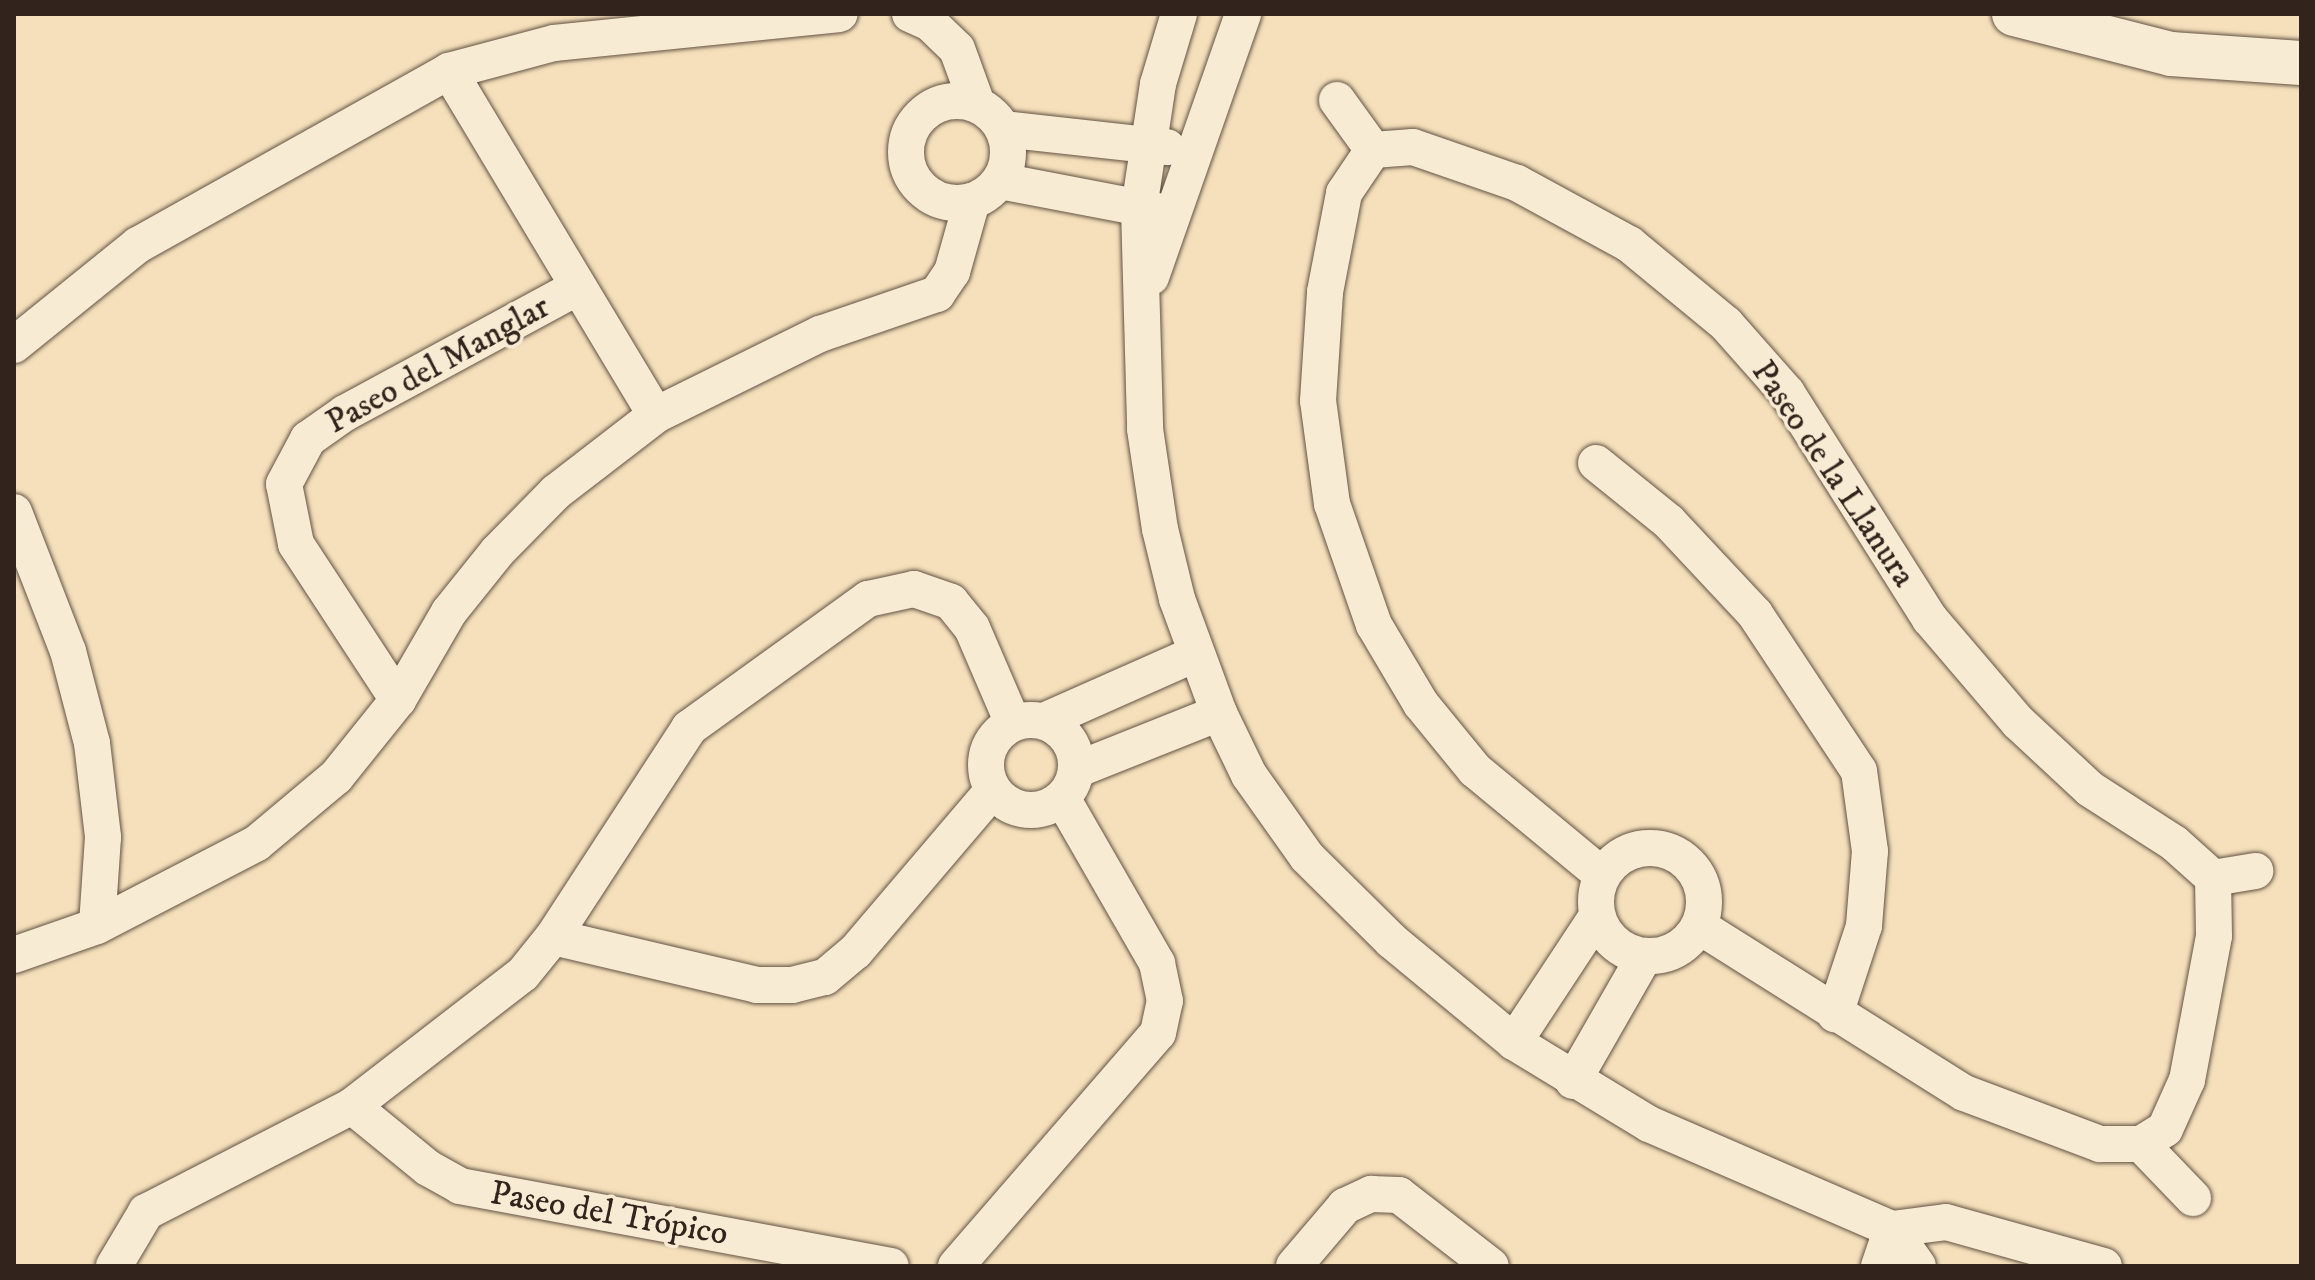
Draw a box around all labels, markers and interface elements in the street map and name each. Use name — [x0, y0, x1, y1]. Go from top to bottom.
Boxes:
street label: Paseo del Manglar — [319, 287, 557, 443]
street label: Paseo de la Llanura — [1742, 353, 1924, 595]
street label: Paseo del Trópico — [487, 1173, 731, 1255]

